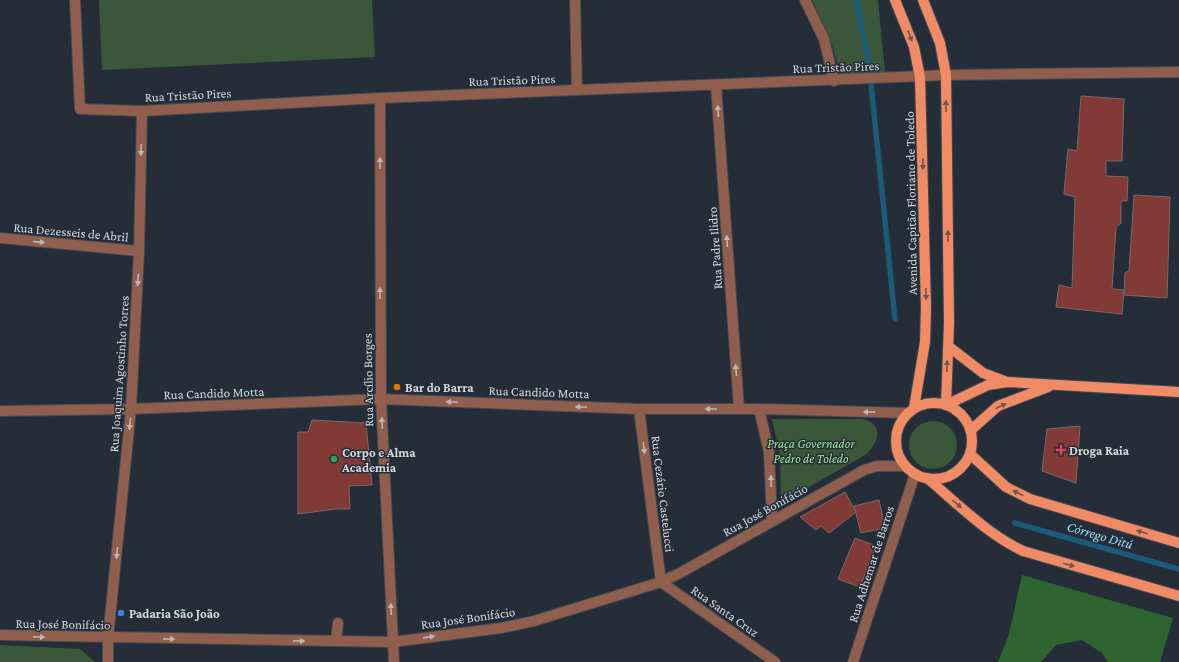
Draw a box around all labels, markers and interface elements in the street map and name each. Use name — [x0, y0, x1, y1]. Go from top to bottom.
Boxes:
one-way arrow — [907, 30, 913, 42]
street label: Rua Tristão Pires — [792, 58, 880, 76]
street label: Rua Tristão Pires — [468, 71, 556, 89]
street label: Rua Tristão Pires — [144, 85, 232, 105]
one-way arrow — [943, 99, 949, 112]
one-way arrow — [715, 105, 722, 117]
street label: Avenida Capitão Floriano de Toledo — [902, 111, 920, 295]
one-way arrow — [138, 144, 144, 157]
one-way arrow — [377, 156, 383, 169]
one-way arrow — [919, 158, 926, 170]
street label: Rua Padre Ilidro — [705, 206, 725, 290]
street label: Rua Dezesseis de Abril — [13, 220, 130, 245]
one-way arrow — [945, 229, 951, 242]
one-way arrow — [724, 235, 731, 247]
one-way arrow — [33, 238, 45, 245]
one-way arrow — [134, 274, 141, 286]
one-way arrow — [377, 286, 383, 299]
one-way arrow — [923, 288, 929, 301]
street label: Rua Joaquim Agostinho Torres — [106, 295, 132, 453]
street label: Rua Arcílio Borges — [360, 333, 376, 427]
one-way arrow — [944, 360, 951, 372]
one-way arrow — [733, 364, 740, 376]
place label: Bar do Barra — [405, 380, 474, 395]
marker: Bar do Barra — [392, 382, 402, 392]
street label: Rua Candido Motta — [488, 383, 590, 401]
street label: Rua Candido Motta — [163, 384, 265, 402]
one-way arrow — [445, 399, 458, 405]
one-way arrow — [995, 403, 1007, 409]
one-way arrow — [574, 404, 587, 410]
one-way arrow — [704, 406, 717, 412]
one-way arrow — [863, 408, 875, 415]
one-way arrow — [379, 416, 385, 429]
one-way arrow — [126, 418, 133, 430]
street label: Rua Cezário Castelucci — [648, 435, 678, 554]
park label: Praça Governador Pedro de Toledo — [767, 436, 855, 466]
one-way arrow — [641, 442, 647, 454]
place label: Droga Raia — [1069, 443, 1130, 458]
place label: Corpo e Alma Academia — [341, 445, 416, 475]
marker: Droga Raia — [1056, 445, 1066, 455]
marker: Corpo e Alma Academia — [329, 454, 339, 464]
one-way arrow — [768, 474, 774, 487]
street label: Rua José Bonifácio — [720, 480, 810, 540]
one-way arrow — [1012, 490, 1024, 496]
one-way arrow — [952, 499, 963, 508]
street label: Rua Adhemar de Barros — [845, 504, 897, 624]
water label: Córrego Ditú — [1065, 518, 1135, 552]
one-way arrow — [1135, 529, 1147, 535]
one-way arrow — [114, 547, 120, 559]
one-way arrow — [1064, 562, 1076, 568]
street label: Rua Santa Cruz — [688, 582, 762, 640]
one-way arrow — [388, 602, 394, 615]
street label: Rua José Bonifácio — [420, 604, 516, 632]
place label: Padaria São João — [129, 606, 220, 621]
marker: Padaria São João — [116, 608, 126, 618]
street label: Rua José Bonifácio — [15, 616, 111, 632]
one-way arrow — [33, 633, 45, 640]
one-way arrow — [423, 634, 435, 640]
one-way arrow — [163, 636, 176, 642]
one-way arrow — [293, 638, 306, 644]

